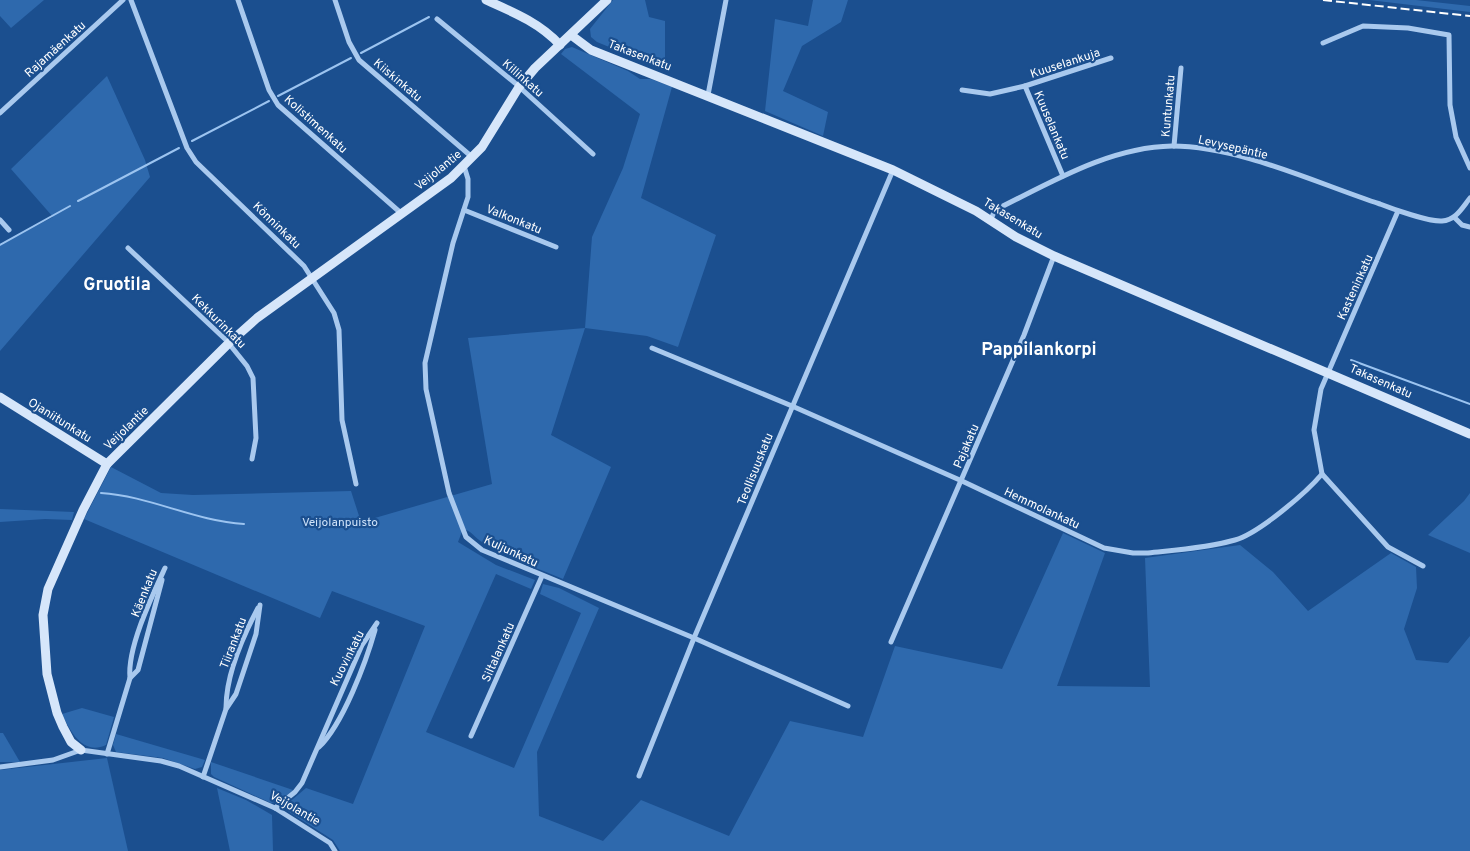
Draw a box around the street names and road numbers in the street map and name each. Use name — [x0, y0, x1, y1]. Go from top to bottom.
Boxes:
street label: Rajamäenkatu — [22, 18, 90, 81]
street label: Takasenkatu — [606, 36, 674, 75]
street label: Kuuselankuja — [1028, 45, 1102, 83]
street label: Kiiskinkatu — [370, 56, 425, 106]
street label: Killinkatu — [498, 56, 547, 101]
street label: Kuntunkatu — [1158, 74, 1180, 138]
street label: Kuuselankatu — [1029, 89, 1073, 162]
street label: Kolistimenkatu — [280, 92, 350, 158]
street label: Levysepäntie — [1196, 132, 1269, 164]
street label: Veijolantie — [412, 147, 466, 195]
street label: Takasenkatu — [980, 195, 1045, 243]
street label: Könninkatu — [249, 199, 304, 253]
street label: Valkonkatu — [483, 201, 544, 238]
street label: Kasteninkatu — [1334, 252, 1378, 323]
street label: Kekkurinkatu — [188, 291, 249, 352]
street label: Takasenkatu — [1347, 361, 1414, 403]
street label: Ojaniitunkatu — [25, 395, 94, 447]
street label: Veijolantie — [101, 403, 152, 454]
street label: Pajakatu — [950, 422, 983, 471]
street label: Teollisuuskatu — [734, 431, 778, 508]
street label: Hemmolankatu — [1001, 484, 1082, 533]
street label: Kuljunkatu — [481, 532, 540, 571]
street label: Käenkatu — [128, 567, 162, 620]
street label: Tiirankatu — [217, 615, 251, 671]
street label: Siltalankatu — [479, 620, 519, 685]
street label: Kuovinkatu — [327, 628, 369, 689]
street label: Veijolantie — [266, 788, 323, 830]

